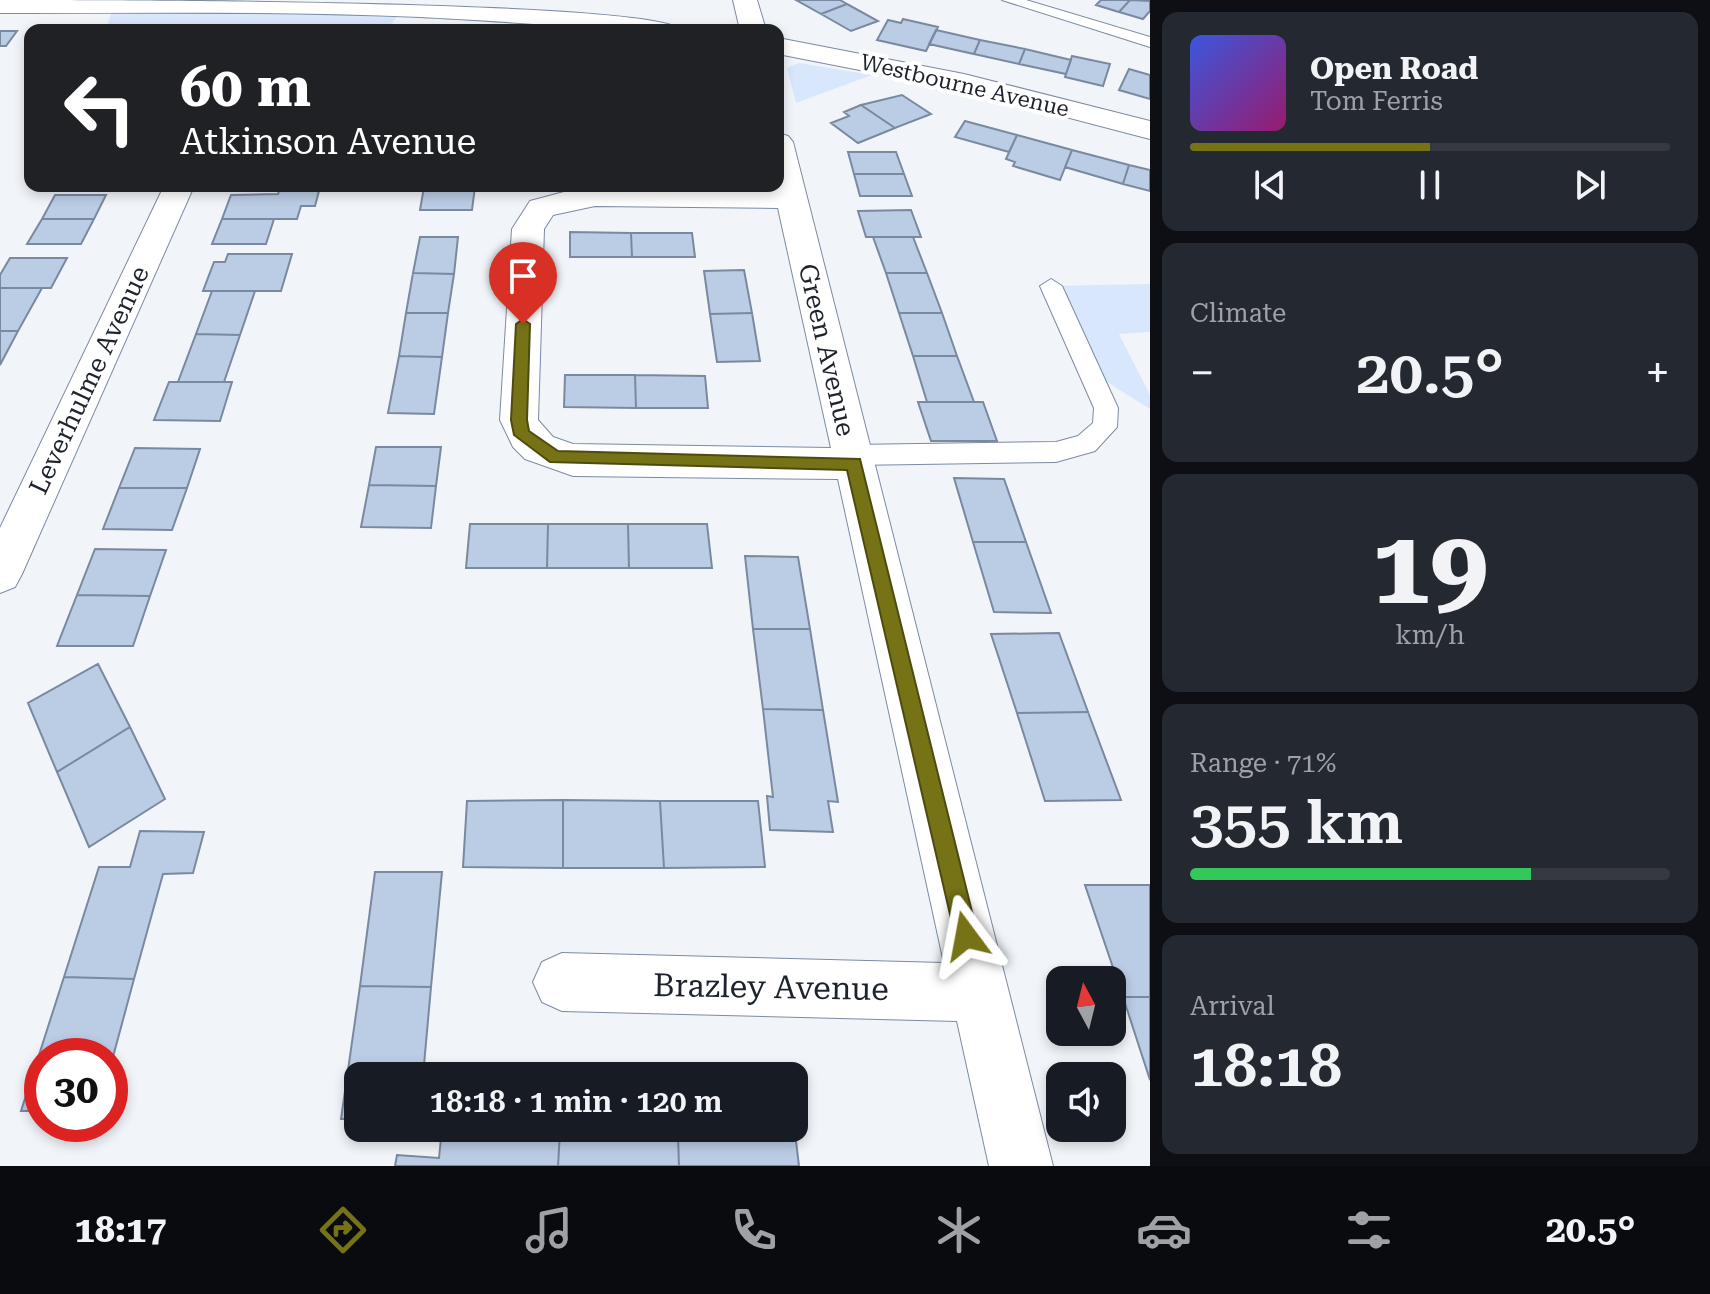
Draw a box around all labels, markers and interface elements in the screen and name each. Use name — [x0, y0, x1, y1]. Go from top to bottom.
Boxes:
street label: Westbourne Avenue — [858, 49, 1072, 122]
text: Open Road — [1310, 51, 1478, 86]
text: 60 m — [180, 54, 311, 120]
icon: left — [48, 56, 152, 160]
text: Tom Ferris — [1310, 86, 1443, 116]
text: Atkinson Avenue — [180, 121, 476, 163]
icon: previous — [1248, 163, 1292, 207]
icon: pause — [1408, 163, 1452, 207]
icon: next — [1568, 163, 1612, 207]
pin — [489, 242, 557, 324]
icon: arrive — [501, 254, 545, 298]
street label: Leverhulme Avenue — [23, 261, 155, 499]
street label: Green Avenue — [793, 261, 861, 439]
text: Climate — [1190, 298, 1286, 328]
text: 20.5° — [1356, 337, 1504, 408]
text: − — [1190, 347, 1215, 399]
text: + — [1645, 347, 1670, 399]
text: 19 — [1372, 507, 1488, 628]
text: km/h — [1395, 620, 1465, 650]
text: Range · 71% — [1190, 748, 1336, 778]
text: 355 km — [1190, 787, 1403, 858]
position arrow — [924, 894, 1008, 978]
street label: Brazley Avenue — [653, 966, 889, 1008]
north arrow — [1046, 966, 1126, 1046]
map controls — [1046, 966, 1126, 1142]
text: Arrival — [1190, 991, 1275, 1021]
text: 18:18 — [1190, 1030, 1342, 1101]
speed limit sign: 30 — [24, 1038, 128, 1142]
button: sound — [1046, 1062, 1126, 1142]
text: 18:18 · 1 min · 120 m — [430, 1084, 722, 1119]
icon: directions — [315, 1202, 371, 1258]
icon: music — [521, 1202, 577, 1258]
icon: phone — [726, 1202, 782, 1258]
icon: climate — [931, 1202, 987, 1258]
icon: car — [1136, 1202, 1192, 1258]
icon: filters — [1341, 1202, 1397, 1258]
text: 18:17 — [75, 1209, 166, 1251]
text: 20.5° — [1546, 1209, 1635, 1251]

